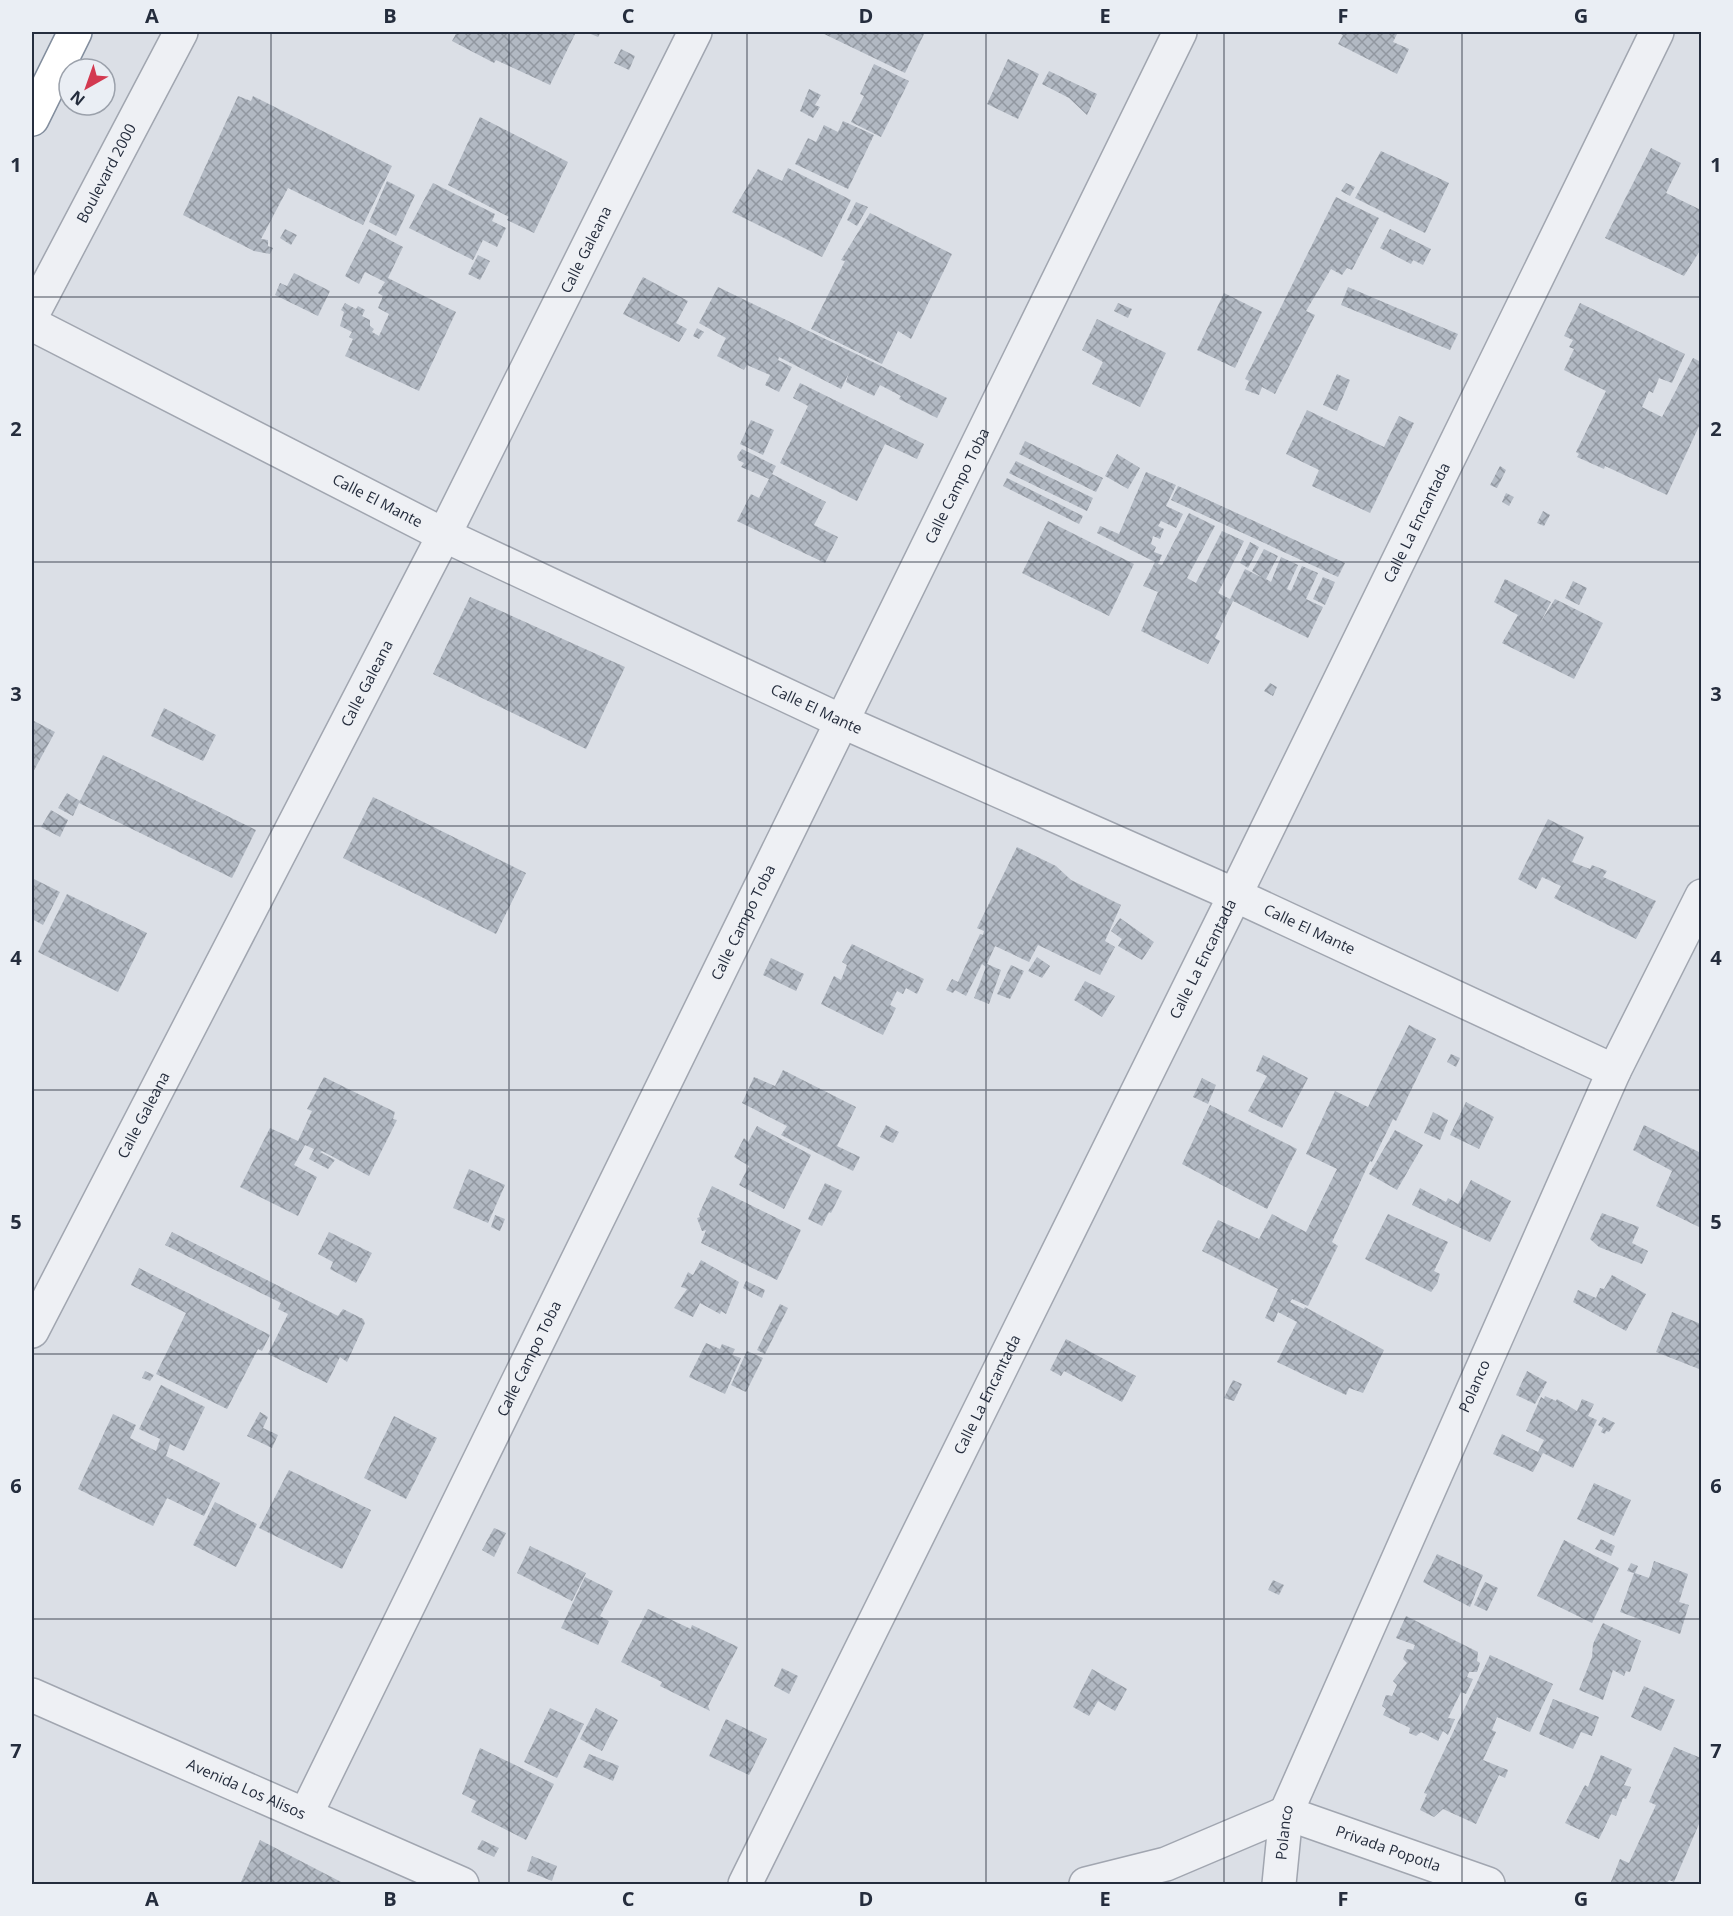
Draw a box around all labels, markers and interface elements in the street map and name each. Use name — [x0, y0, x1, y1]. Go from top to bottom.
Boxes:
text: A — [145, 2, 159, 29]
text: B — [383, 2, 397, 29]
text: C — [622, 2, 635, 29]
text: D — [859, 2, 873, 29]
text: E — [1099, 2, 1111, 29]
text: F — [1338, 2, 1348, 29]
text: G — [1574, 2, 1588, 29]
north arrow — [57, 57, 117, 117]
text: N — [65, 86, 89, 111]
street label: Boulevard 2000 — [71, 120, 140, 226]
text: 1 — [10, 151, 22, 178]
text: 1 — [1710, 151, 1722, 178]
street label: Calle Galeana — [555, 202, 616, 296]
text: 2 — [10, 415, 22, 442]
text: 2 — [1710, 415, 1722, 442]
street label: Calle Campo Toba — [920, 425, 993, 547]
street label: Calle La Encantada — [1378, 459, 1454, 586]
street label: Calle El Mante — [329, 469, 426, 531]
street label: Calle Galeana — [335, 636, 397, 730]
street label: Calle El Mante — [768, 679, 866, 738]
text: 3 — [10, 680, 22, 707]
text: 3 — [1710, 680, 1722, 707]
street label: Calle Campo Toba — [706, 861, 779, 983]
street label: Calle La Encantada — [1164, 896, 1240, 1022]
street label: Calle El Mante — [1261, 899, 1359, 958]
text: 4 — [10, 944, 22, 971]
text: 4 — [1710, 944, 1722, 971]
street label: Calle Galeana — [112, 1068, 174, 1162]
text: 5 — [10, 1208, 22, 1235]
text: 5 — [1710, 1208, 1722, 1235]
street label: Calle Campo Toba — [492, 1297, 565, 1419]
street label: Calle La Encantada — [948, 1331, 1025, 1458]
street label: Polanco — [1453, 1356, 1494, 1415]
text: 6 — [10, 1472, 22, 1499]
text: 6 — [1710, 1472, 1722, 1499]
text: 7 — [10, 1737, 22, 1764]
text: 7 — [1710, 1737, 1722, 1764]
street label: Avenida Los Alisos — [184, 1753, 309, 1823]
street label: Polanco — [1270, 1801, 1298, 1861]
street label: Privada Popotla — [1333, 1820, 1444, 1876]
text: A — [145, 1885, 159, 1912]
text: B — [383, 1885, 397, 1912]
text: C — [622, 1885, 635, 1912]
text: D — [859, 1885, 873, 1912]
text: E — [1099, 1885, 1111, 1912]
text: F — [1338, 1885, 1348, 1912]
text: G — [1574, 1885, 1588, 1912]

